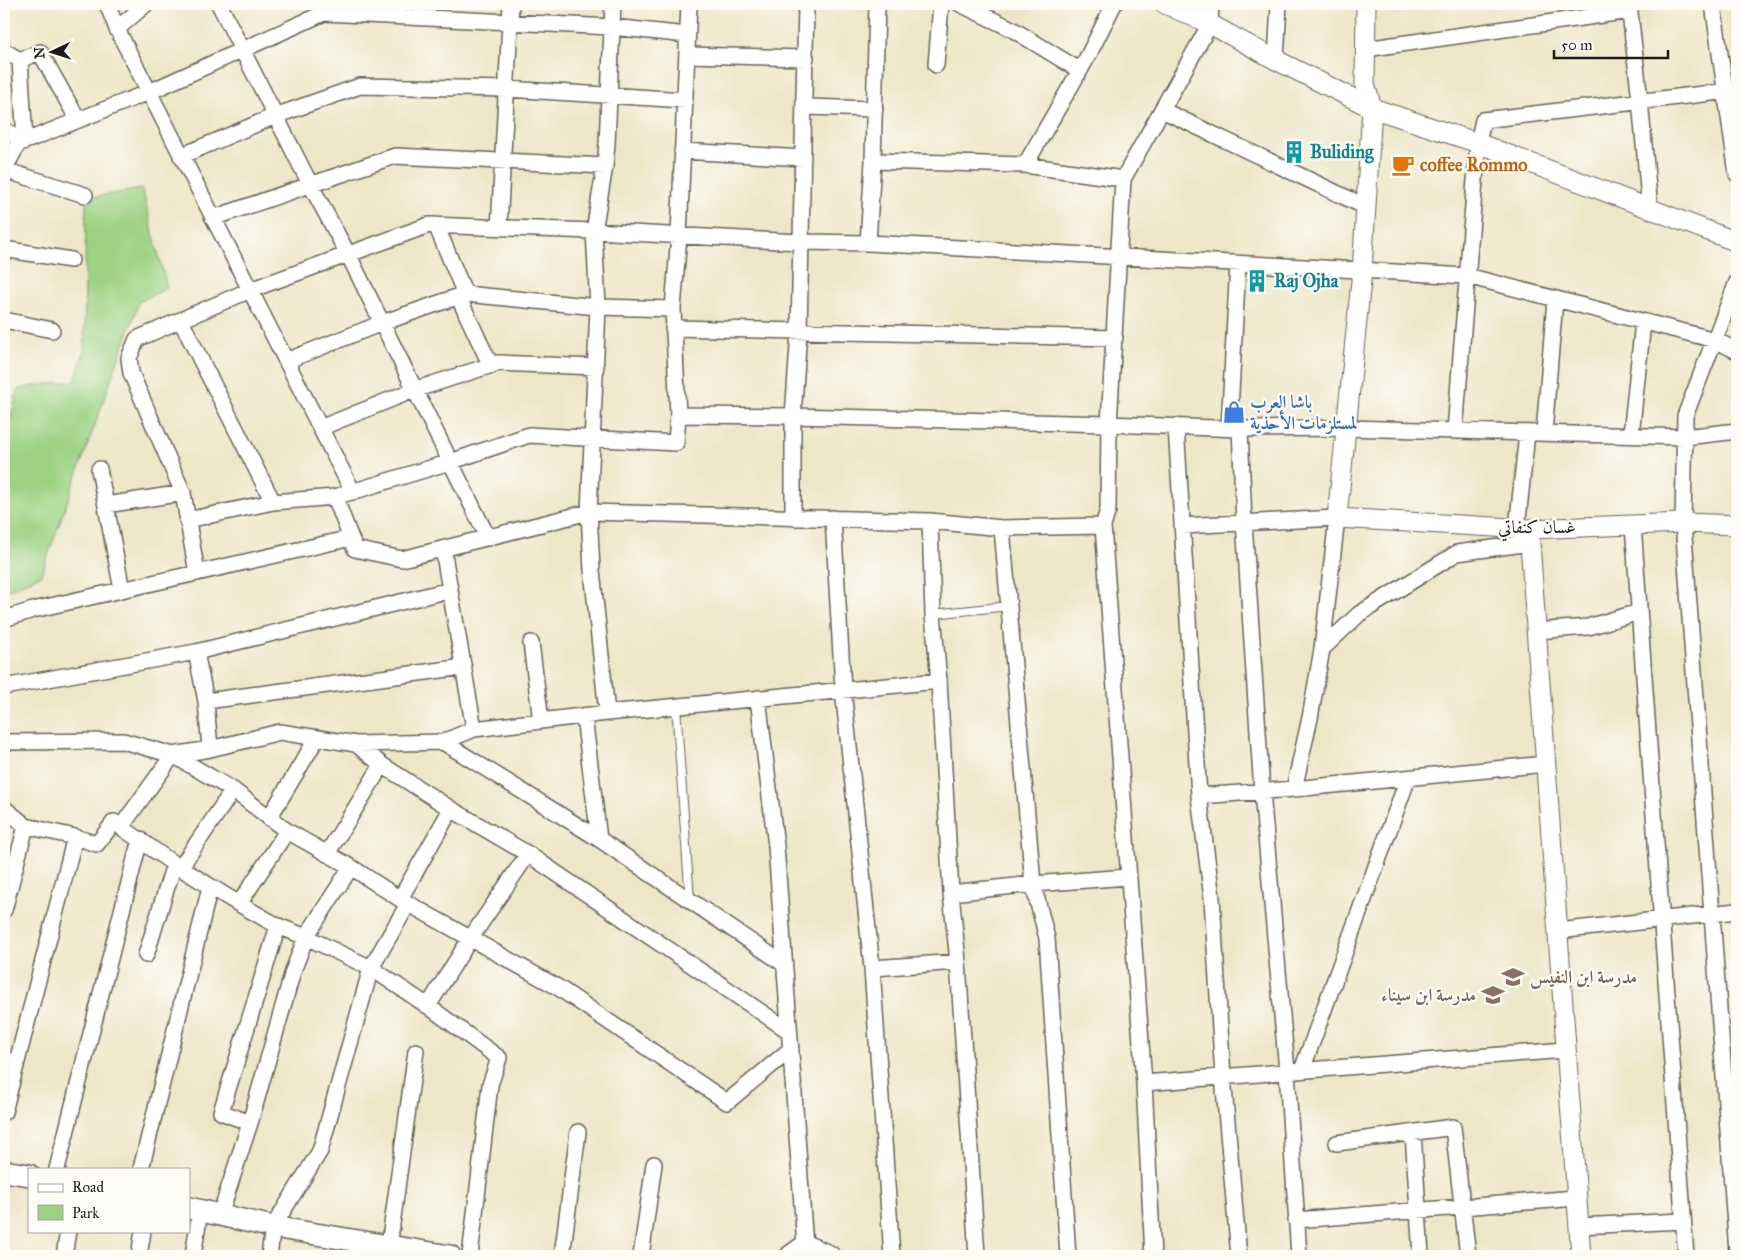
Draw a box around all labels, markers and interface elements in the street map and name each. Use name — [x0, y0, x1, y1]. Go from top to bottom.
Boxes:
north arrow — [28, 28, 78, 78]
scale bar — [1554, 28, 1667, 60]
text: 50 m — [1561, 36, 1593, 54]
text: N — [31, 46, 48, 59]
building icon: Buliding — [1281, 139, 1307, 165]
place label: Buliding — [1310, 141, 1374, 164]
cafe icon: coffee Rommo — [1390, 152, 1416, 178]
place label: coffee Rommo — [1420, 154, 1527, 176]
building icon: Raj Ojha — [1244, 268, 1270, 294]
place label: Raj Ojha — [1274, 270, 1339, 293]
place label: باشا العرب لمستلزمات الأحذية — [1250, 391, 1357, 435]
shop icon: باشا العرب لمستلزمات الأحذية — [1221, 399, 1247, 425]
street label: غسان كنفاتي — [1498, 516, 1576, 542]
school or university icon: مدرسة ابن النفيس — [1500, 964, 1526, 990]
place label: مدرسة ابن النفيس — [1530, 966, 1637, 989]
school or university icon: مدرسة ابن سيناء — [1480, 982, 1506, 1008]
place label: مدرسة ابن سيناء — [1381, 984, 1476, 1006]
legend — [28, 1168, 190, 1232]
text: Road — [72, 1178, 104, 1196]
text: Park — [72, 1204, 99, 1222]

